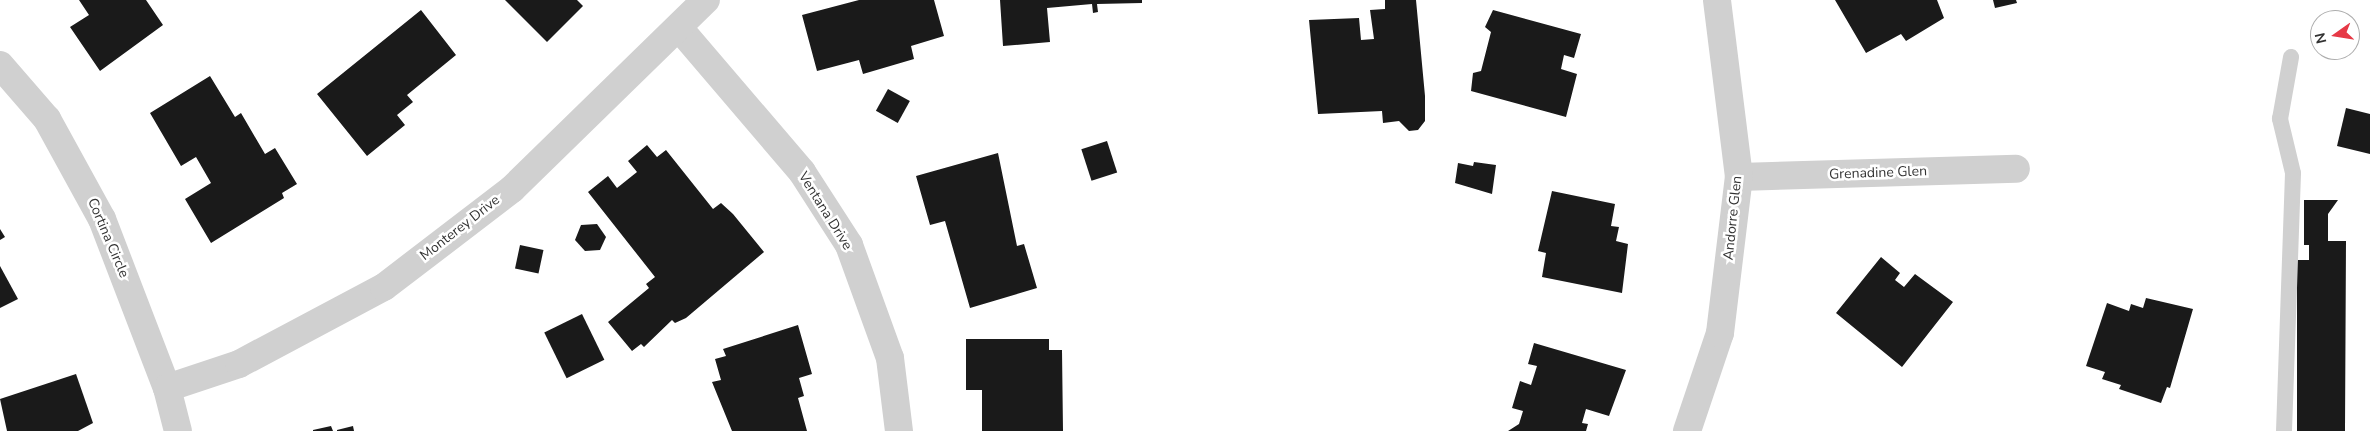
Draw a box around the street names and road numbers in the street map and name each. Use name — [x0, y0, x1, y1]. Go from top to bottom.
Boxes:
street label: Grenadine Glen — [1829, 163, 1927, 183]
street label: Ventana Drive — [794, 169, 856, 253]
street label: Andorre Glen — [1720, 175, 1746, 261]
street label: Monterey Drive — [417, 192, 503, 264]
street label: Cortina Circle — [84, 196, 132, 280]

